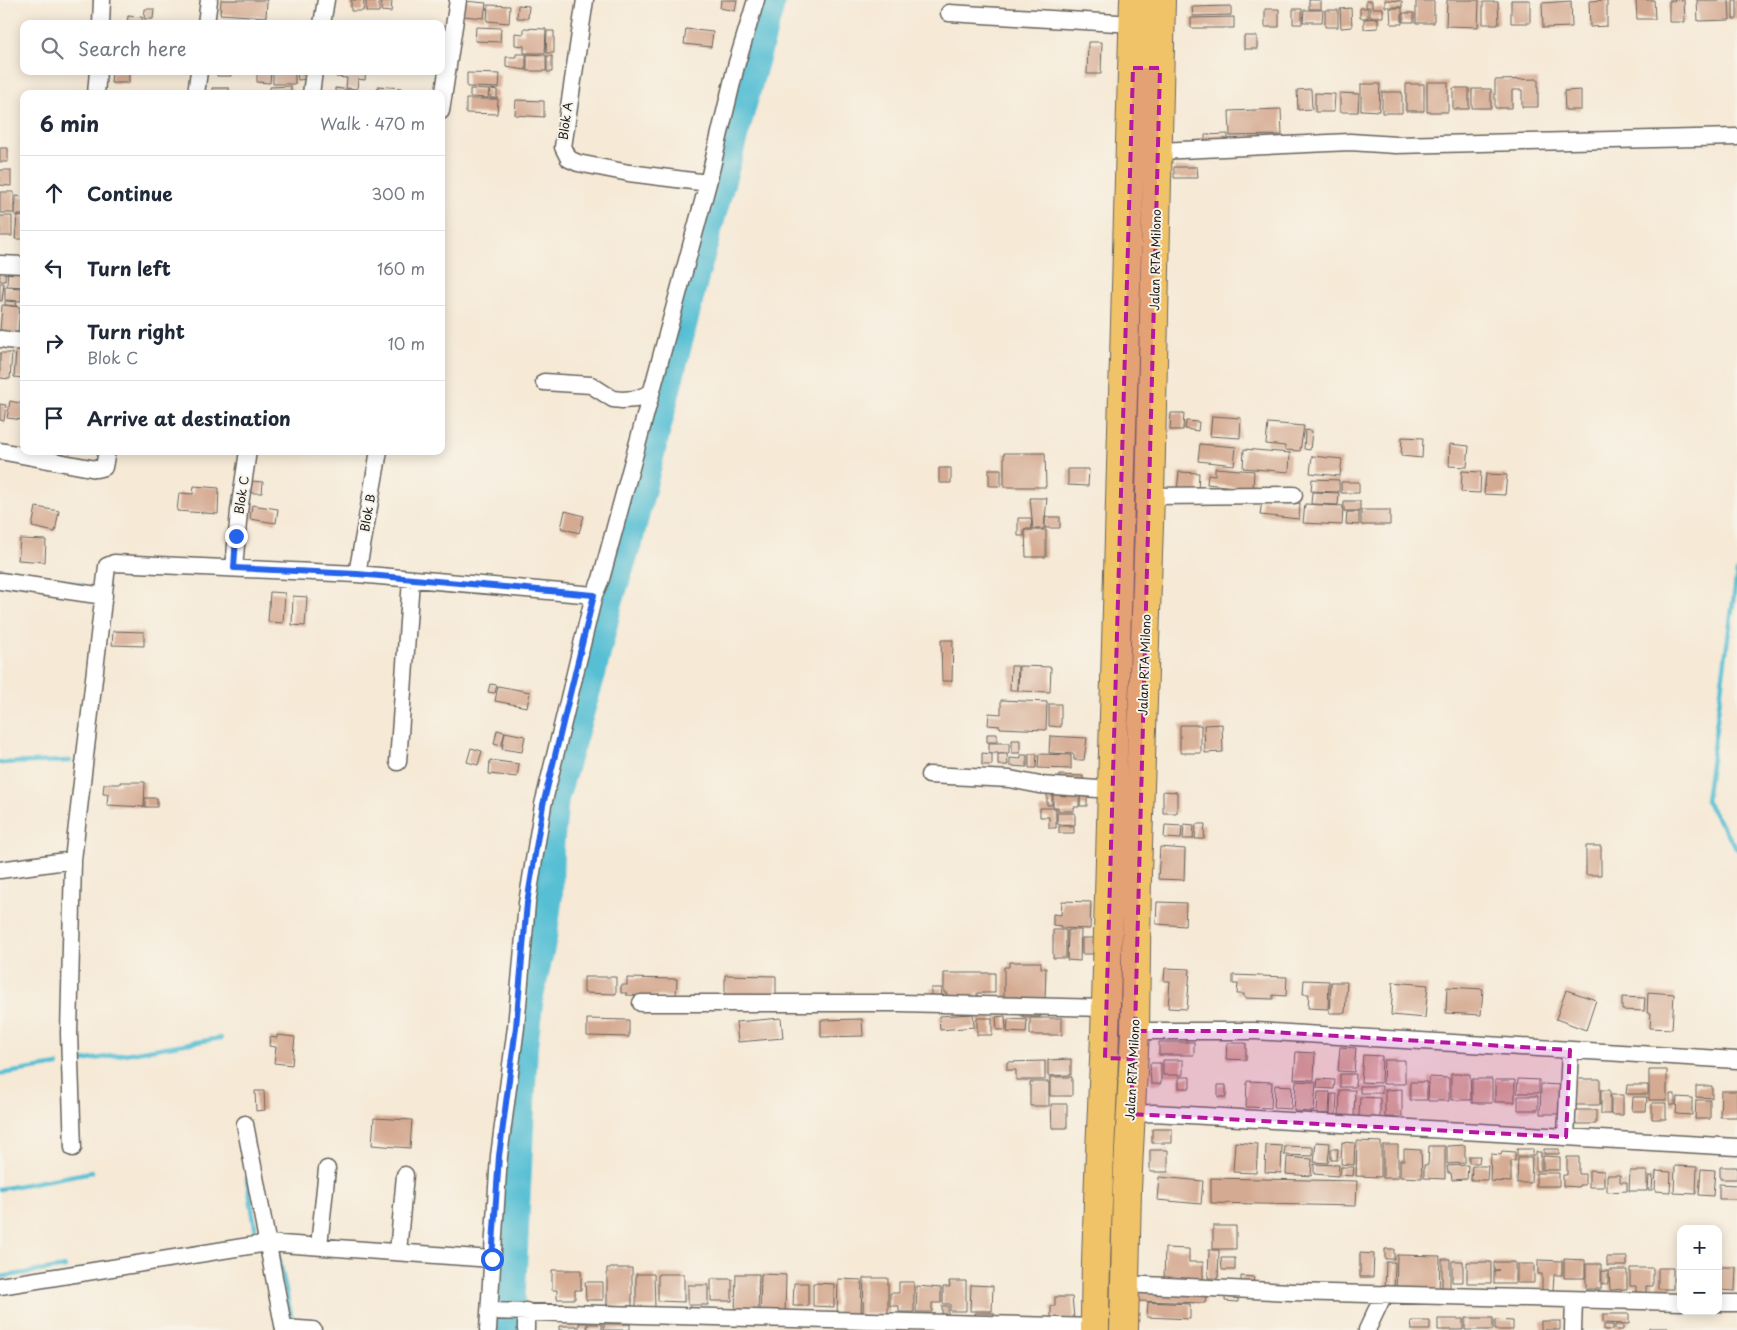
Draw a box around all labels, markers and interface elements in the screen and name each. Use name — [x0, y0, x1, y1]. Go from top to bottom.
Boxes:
search box — [20, 20, 445, 75]
icon: search — [38, 34, 66, 62]
text: Search here — [78, 34, 187, 62]
street label: Blok A — [553, 101, 577, 141]
text: 6 min — [40, 107, 99, 139]
text: Walk · 470 m — [320, 111, 425, 135]
icon: ahead — [40, 179, 68, 207]
text: Continue — [87, 179, 173, 207]
text: 300 m — [371, 181, 425, 205]
street label: Jalan RTA Milono — [1145, 209, 1165, 311]
icon: left — [40, 254, 68, 282]
text: Turn left — [87, 254, 171, 282]
text: 160 m — [377, 256, 425, 280]
text: Turn right — [87, 317, 185, 345]
icon: right — [40, 329, 68, 357]
text: 10 m — [388, 331, 425, 355]
text: Blok C — [87, 345, 138, 369]
icon: arrive — [40, 404, 68, 432]
text: Arrive at destination — [87, 404, 291, 432]
street label: Blok C — [229, 474, 253, 515]
street label: Blok B — [355, 492, 379, 533]
route end — [225, 525, 248, 548]
street label: Jalan RTA Milono — [1133, 614, 1155, 716]
street label: Jalan RTA Milono — [1120, 1018, 1144, 1121]
map controls — [1677, 1225, 1722, 1315]
button: + — [1677, 1225, 1722, 1270]
route start — [481, 1248, 504, 1271]
button: − — [1677, 1270, 1722, 1315]

